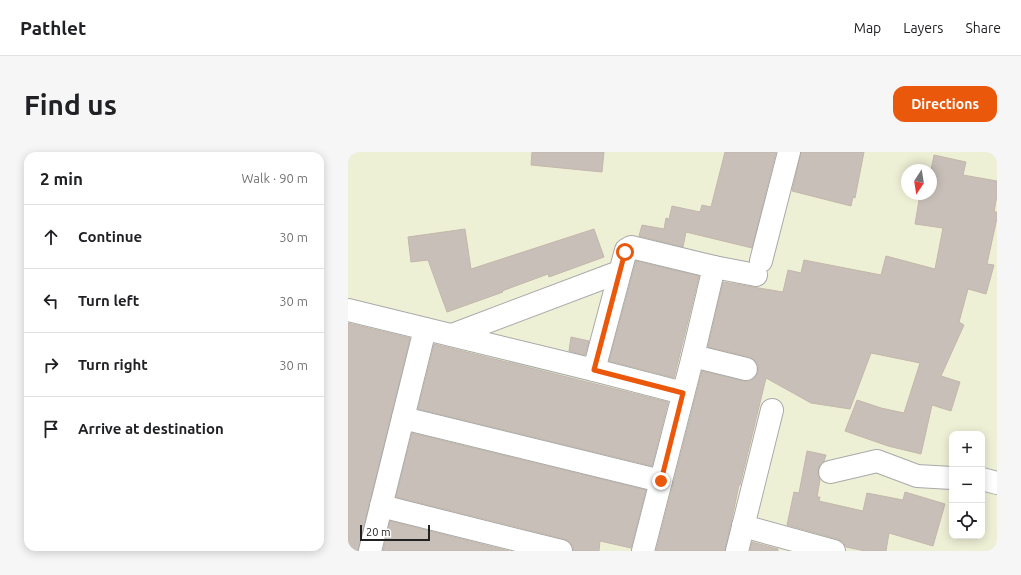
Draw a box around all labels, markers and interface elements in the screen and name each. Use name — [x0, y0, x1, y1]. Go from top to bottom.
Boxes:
text: Pathlet — [20, 17, 86, 39]
text: Map — [854, 20, 881, 36]
text: Layers — [903, 20, 943, 36]
text: Share — [965, 20, 1001, 36]
button: Directions — [893, 86, 997, 122]
text: Find us — [24, 89, 117, 120]
north arrow — [901, 164, 937, 200]
text: 2 min — [40, 169, 83, 188]
text: Walk · 90 m — [242, 171, 308, 185]
icon: ahead — [40, 226, 62, 248]
text: Continue — [78, 228, 142, 245]
text: 30 m — [279, 230, 308, 244]
route start — [616, 243, 634, 261]
icon: left — [40, 290, 62, 312]
text: Turn left — [78, 292, 139, 309]
text: 30 m — [279, 294, 308, 308]
icon: right — [40, 354, 62, 376]
text: Turn right — [78, 356, 148, 373]
text: 30 m — [279, 358, 308, 372]
icon: arrive — [40, 418, 62, 440]
text: Arrive at destination — [78, 420, 224, 437]
map controls — [949, 431, 985, 539]
button: + — [949, 431, 985, 467]
button: − — [949, 467, 985, 503]
route end — [652, 472, 670, 490]
button: locate — [949, 503, 985, 539]
scale bar — [360, 523, 430, 542]
text: 20 m — [366, 526, 390, 538]

